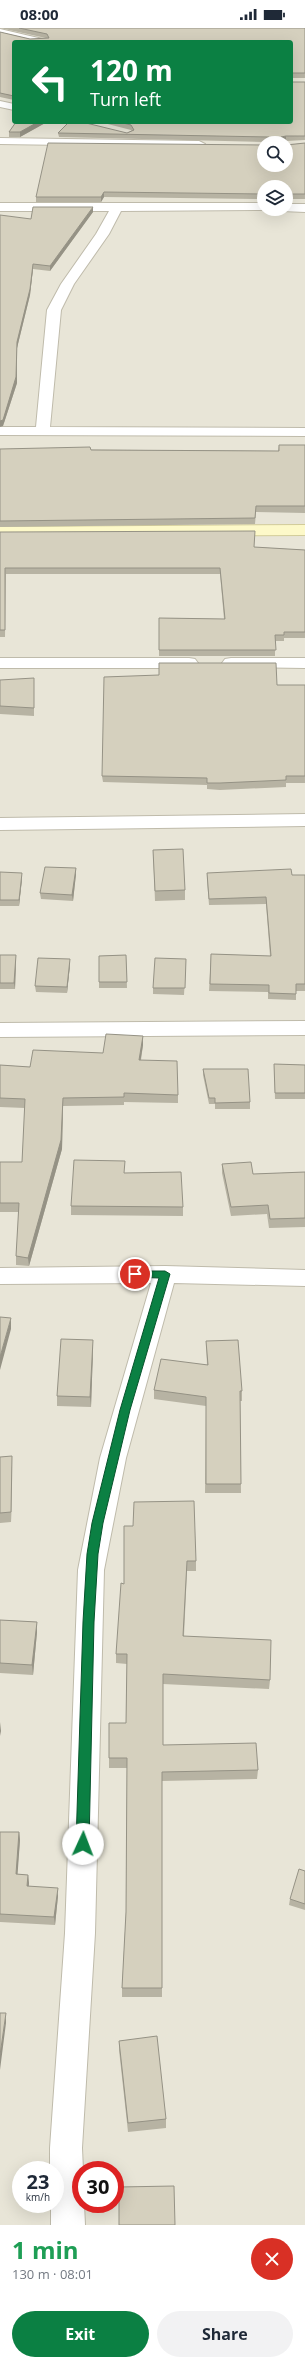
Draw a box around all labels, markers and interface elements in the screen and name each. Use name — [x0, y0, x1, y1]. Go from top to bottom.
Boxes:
text: 08:00 — [20, 4, 59, 24]
text: 120 m — [90, 51, 173, 89]
icon: left — [24, 56, 76, 108]
text: Turn left — [90, 87, 161, 111]
map controls — [257, 136, 293, 216]
button: search — [257, 136, 293, 172]
button: layers — [257, 180, 293, 216]
pin — [118, 1257, 152, 1291]
icon: arrive — [124, 1263, 146, 1285]
position arrow — [62, 1823, 104, 1865]
speed limit sign: 30 — [72, 2161, 124, 2213]
text: 23 — [27, 2168, 49, 2195]
text: km/h — [26, 2190, 50, 2204]
text: 1 min — [12, 2233, 79, 2266]
button: close — [251, 2238, 293, 2280]
text: 130 m · 08:01 — [12, 2265, 93, 2283]
button: Exit — [12, 2311, 149, 2357]
button: Share — [157, 2311, 293, 2357]

